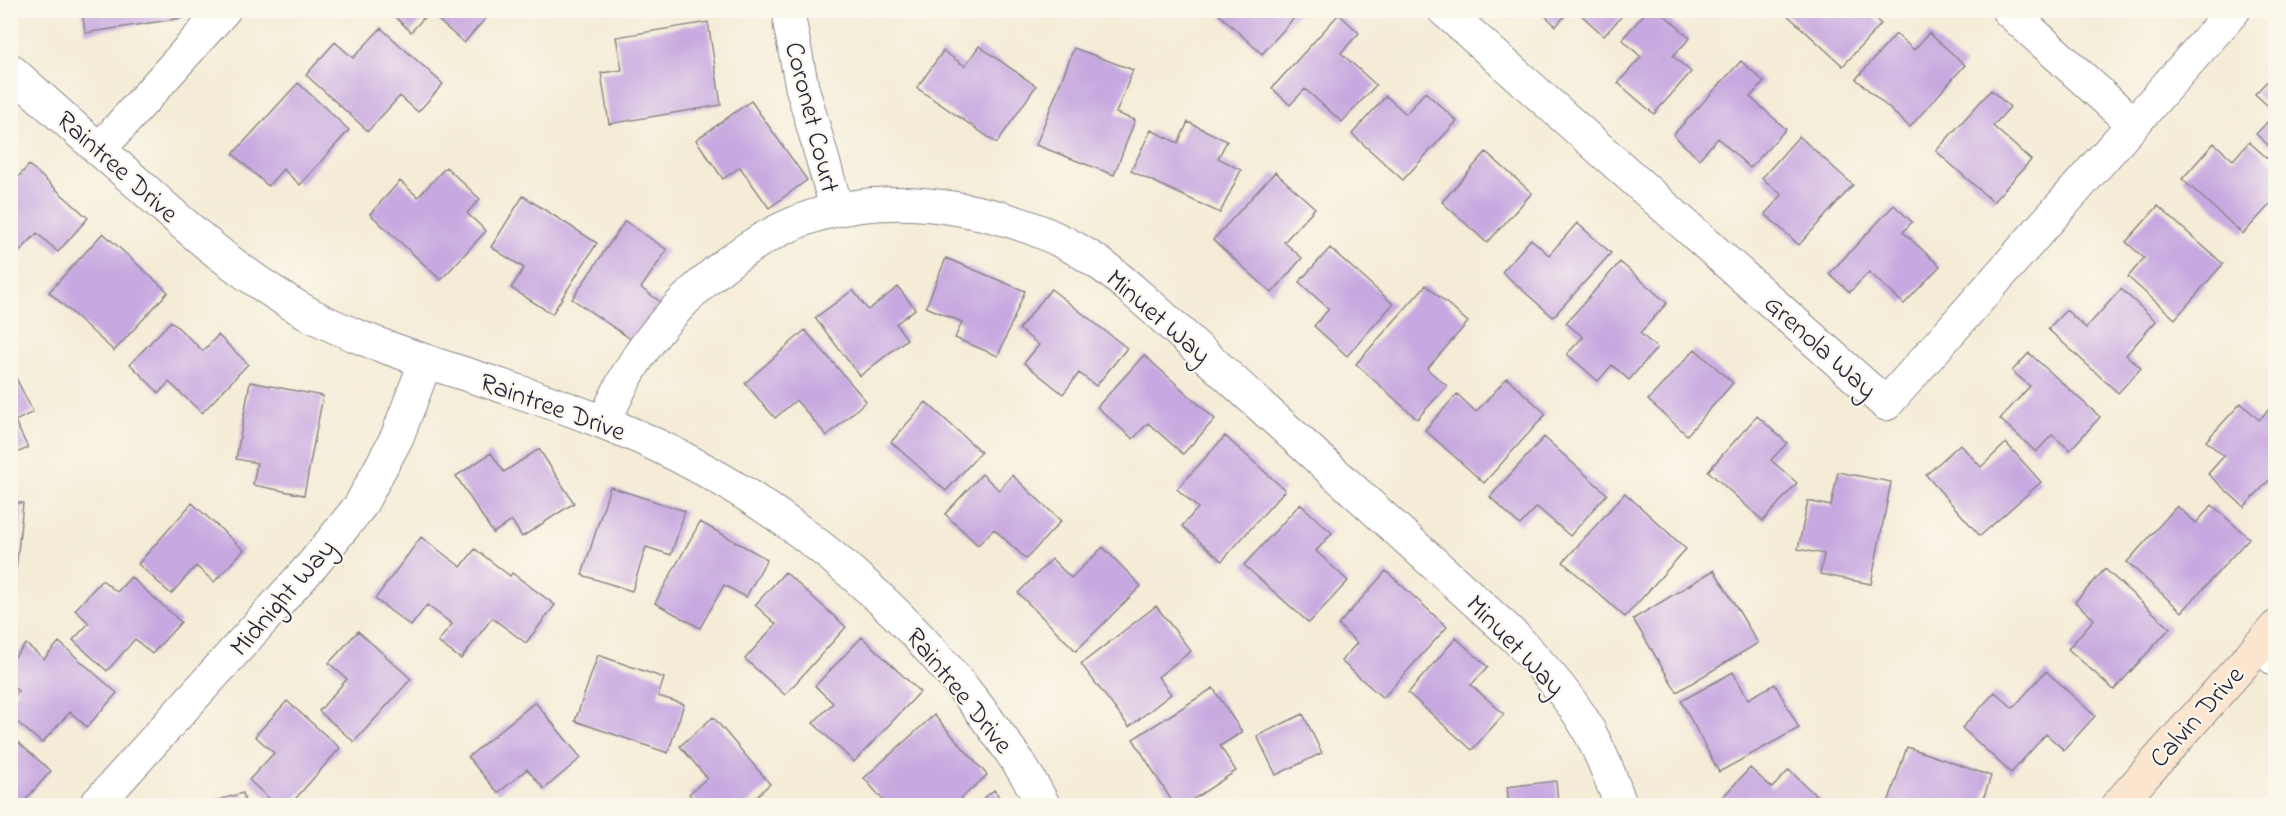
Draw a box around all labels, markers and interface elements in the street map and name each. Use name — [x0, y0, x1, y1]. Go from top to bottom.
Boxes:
street label: Coronet Court — [773, 38, 848, 197]
street label: Raintree Drive — [47, 102, 187, 234]
street label: Minuet Way — [1096, 261, 1219, 375]
street label: Grenola Way — [1754, 286, 1885, 409]
street label: Raintree Drive — [474, 364, 631, 453]
street label: Midnight Way — [222, 531, 346, 666]
street label: Minuet Way — [1456, 587, 1573, 706]
street label: Raintree Drive — [895, 620, 1022, 764]
street label: Calvin Drive — [2141, 657, 2255, 777]

